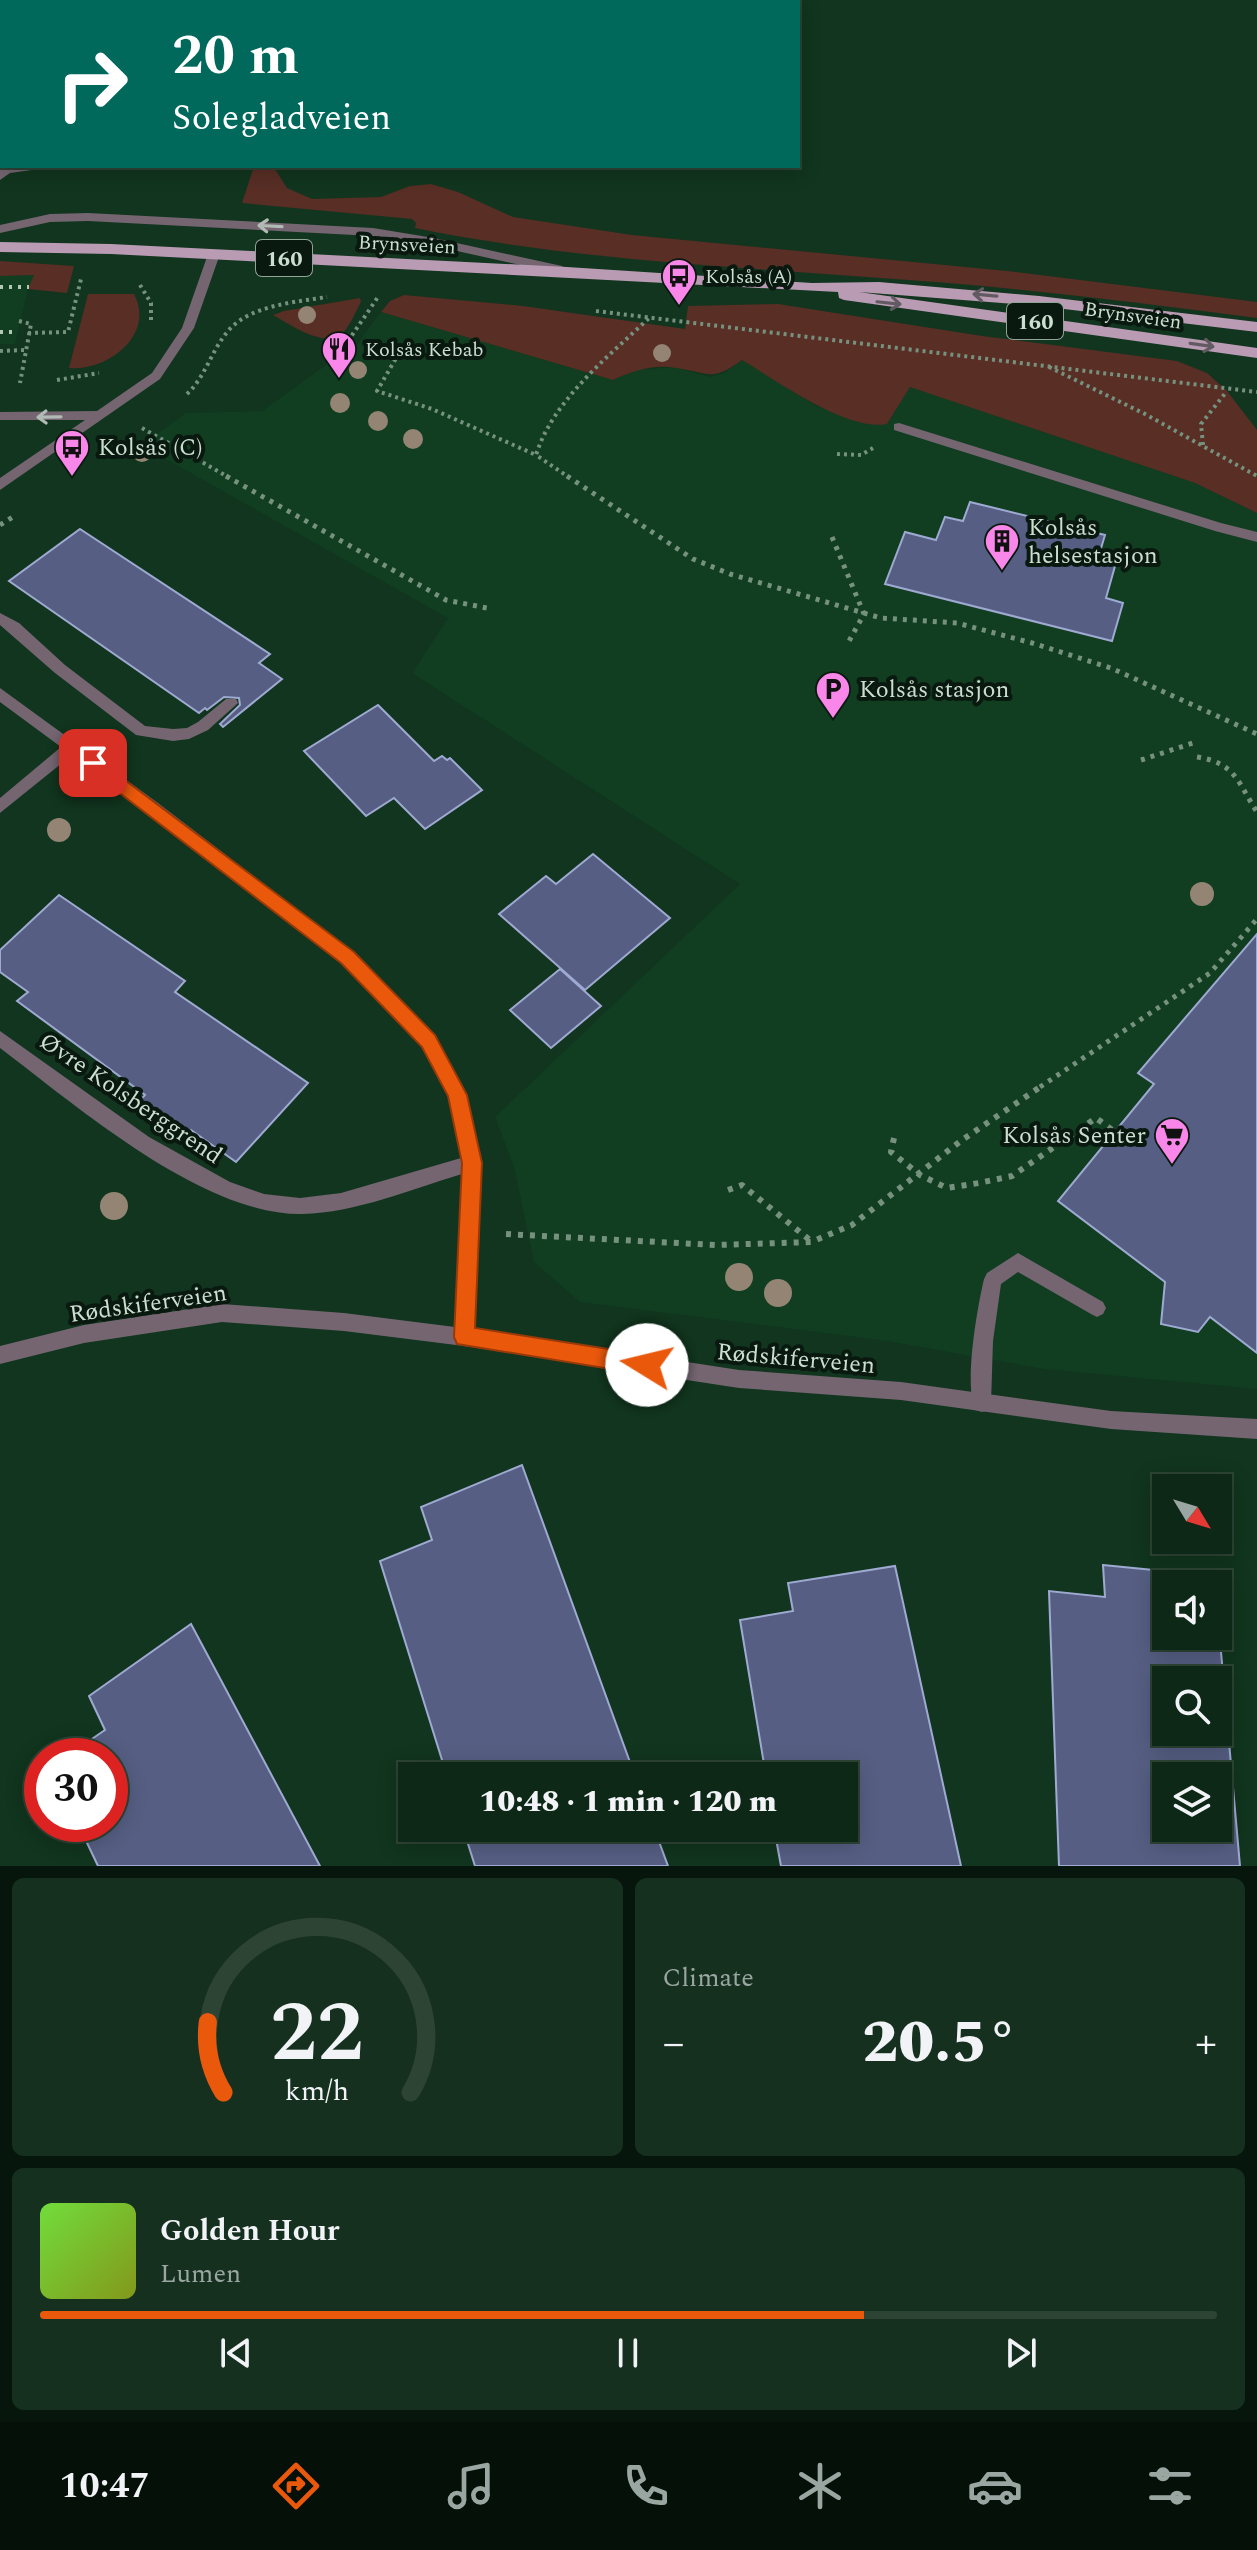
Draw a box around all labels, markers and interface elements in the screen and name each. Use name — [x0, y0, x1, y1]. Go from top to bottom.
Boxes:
text: 20 m — [172, 14, 299, 99]
icon: right — [40, 32, 144, 136]
text: Solegladveien — [172, 91, 391, 146]
one-way arrow — [257, 219, 284, 234]
street label: Brynsveien — [357, 227, 457, 263]
road number: 160 — [256, 240, 312, 276]
bus stop icon: Kolsås (A) — [660, 257, 698, 307]
place label: Kolsås (A) — [705, 262, 792, 292]
one-way arrow — [972, 288, 999, 303]
street label: Brynsveien — [1082, 294, 1183, 338]
one-way arrow — [875, 296, 902, 311]
road number: 160 — [1007, 303, 1063, 339]
restaurant icon: Kolsås Kebab — [320, 330, 358, 380]
place label: Kolsås Kebab — [365, 335, 484, 365]
one-way arrow — [1189, 338, 1214, 353]
one-way arrow — [36, 409, 63, 424]
bus stop icon: Kolsås (C) — [53, 428, 91, 478]
place label: Kolsås (C) — [98, 430, 202, 466]
place label: Kolsås helsestasjon — [1028, 510, 1158, 574]
building icon: Kolsås helsestasjon — [983, 522, 1021, 572]
parking icon: Kolsås stasjon — [814, 670, 852, 720]
place label: Kolsås stasjon — [859, 672, 1009, 708]
pin — [59, 729, 127, 797]
icon: arrive — [71, 741, 115, 785]
street label: Øvre Kolsberggrend — [32, 1024, 229, 1174]
supermarket icon: Kolsås Senter — [1153, 1116, 1191, 1166]
place label: Kolsås Senter — [1002, 1118, 1146, 1154]
street label: Rødskiferveien — [67, 1275, 229, 1333]
position arrow — [605, 1323, 689, 1407]
street label: Rødskiferveien — [715, 1334, 877, 1384]
north arrow — [1152, 1474, 1232, 1554]
map controls — [1152, 1474, 1232, 1842]
button: sound — [1152, 1570, 1232, 1650]
button: search — [1152, 1666, 1232, 1746]
speed limit sign: 30 — [24, 1738, 128, 1842]
button: layers — [1152, 1762, 1232, 1842]
text: 10:48 · 1 min · 120 m — [479, 1779, 777, 1825]
text: Climate — [663, 1958, 754, 1998]
text: 22 — [271, 1971, 364, 2098]
text: 20.5° — [862, 1997, 1017, 2089]
text: − — [663, 2010, 685, 2077]
text: + — [1195, 2010, 1217, 2077]
text: km/h — [285, 2070, 349, 2113]
text: Golden Hour — [160, 2208, 340, 2254]
text: Lumen — [160, 2254, 241, 2294]
icon: previous — [214, 2331, 258, 2375]
icon: pause — [606, 2331, 650, 2375]
icon: next — [999, 2331, 1043, 2375]
icon: directions — [268, 2458, 324, 2514]
icon: music — [443, 2458, 499, 2514]
icon: phone — [618, 2458, 674, 2514]
icon: climate — [792, 2458, 848, 2514]
icon: car — [967, 2458, 1023, 2514]
icon: filters — [1142, 2458, 1198, 2514]
text: 10:47 — [59, 2459, 150, 2514]

